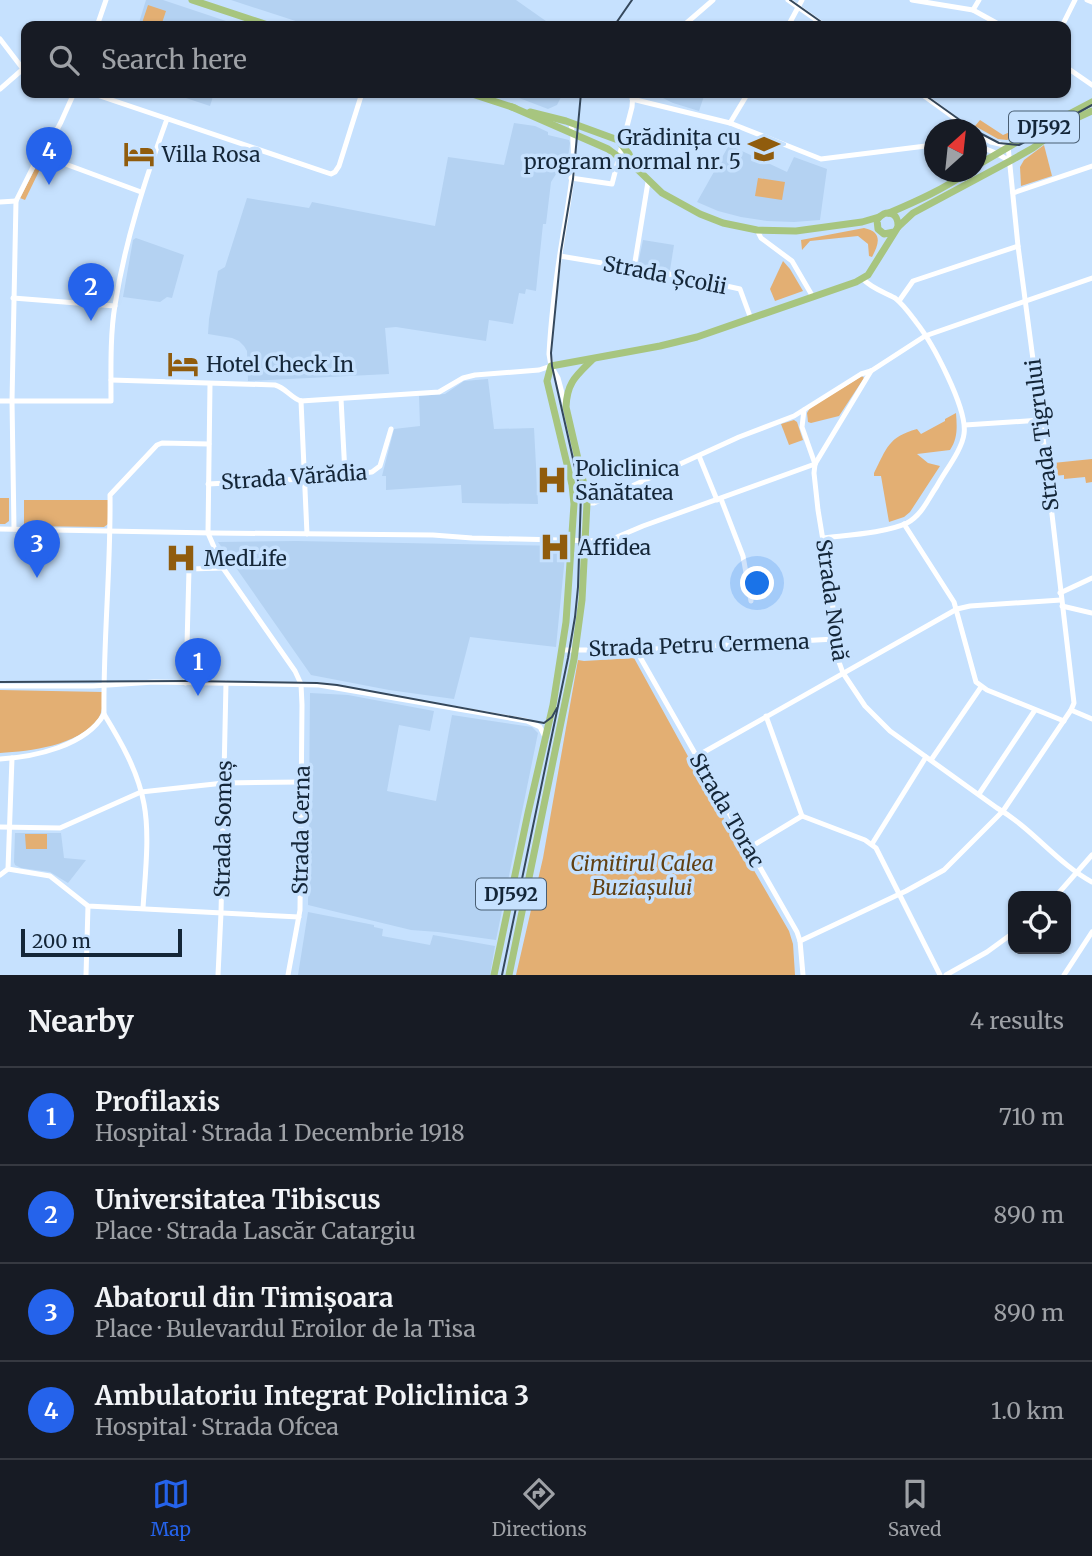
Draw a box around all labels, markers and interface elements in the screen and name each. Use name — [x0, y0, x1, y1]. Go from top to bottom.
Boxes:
search box — [21, 21, 1071, 98]
icon: search — [45, 41, 83, 79]
text: Search here — [101, 43, 247, 76]
road number: DJ592 — [1009, 111, 1079, 142]
north arrow — [924, 119, 987, 182]
place label: Grădinița cu program normal nr. 5 — [524, 124, 741, 175]
pin: 4 — [26, 127, 72, 185]
school or university icon: Grădinița cu program normal nr. 5 — [747, 132, 781, 166]
hotel icon: Villa Rosa — [122, 137, 156, 171]
place label: Villa Rosa — [161, 141, 261, 168]
street label: Strada Școlii — [601, 250, 729, 300]
pin: 2 — [68, 263, 114, 321]
hotel icon: Hotel Check In — [166, 347, 200, 381]
place label: Hotel Check In — [206, 351, 354, 378]
street label: Strada Tigrului — [1019, 357, 1065, 513]
place label: Policlinica Sănătatea — [575, 455, 680, 506]
street label: Strada Vărădia — [220, 458, 368, 496]
hospital icon: Policlinica Sănătatea — [535, 463, 569, 497]
pin: 3 — [14, 520, 60, 578]
hospital icon: Affidea — [538, 530, 572, 564]
place label: Affidea — [577, 534, 651, 561]
street label: Strada Nouă — [810, 537, 854, 663]
hospital icon: MedLife — [164, 541, 198, 575]
place label: MedLife — [204, 545, 287, 572]
your location — [740, 566, 774, 600]
street label: Strada Petru Cermena — [588, 628, 810, 662]
pin: 1 — [175, 638, 221, 696]
street label: Strada Torac — [683, 748, 771, 872]
street label: Strada Someș — [208, 760, 238, 898]
street label: Strada Cerna — [286, 765, 316, 895]
park label: Cimitirul Calea Buziașului — [570, 850, 714, 901]
road number: DJ592 — [476, 878, 546, 909]
map controls — [1008, 891, 1071, 954]
button: locate — [1008, 891, 1071, 954]
scale bar — [21, 926, 182, 958]
text: 200 m — [32, 929, 91, 953]
text: Nearby — [28, 1002, 134, 1040]
text: 4 results — [970, 1006, 1064, 1035]
text: Profilaxis — [95, 1085, 220, 1118]
text: 1 — [46, 1102, 56, 1131]
text: 710 m — [999, 1102, 1064, 1131]
text: Hospital · Strada 1 Decembrie 1918 — [95, 1118, 465, 1147]
text: Universitatea Tibiscus — [95, 1183, 381, 1216]
text: 2 — [44, 1200, 58, 1229]
text: 890 m — [994, 1200, 1064, 1229]
text: Place · Strada Lascăr Catargiu — [95, 1216, 416, 1245]
text: Abatorul din Timișoara — [95, 1281, 394, 1314]
text: 3 — [44, 1298, 58, 1327]
text: 890 m — [994, 1298, 1064, 1327]
text: Place · Bulevardul Eroilor de la Tisa — [95, 1314, 476, 1343]
text: Ambulatoriu Integrat Policlinica 3 — [95, 1379, 529, 1412]
text: 4 — [44, 1396, 58, 1425]
text: 1.0 km — [991, 1396, 1064, 1425]
text: Hospital · Strada Ofcea — [95, 1412, 339, 1441]
tab: Map — [150, 1475, 191, 1541]
tab: Directions — [492, 1475, 587, 1541]
tab: Saved — [888, 1475, 942, 1541]

